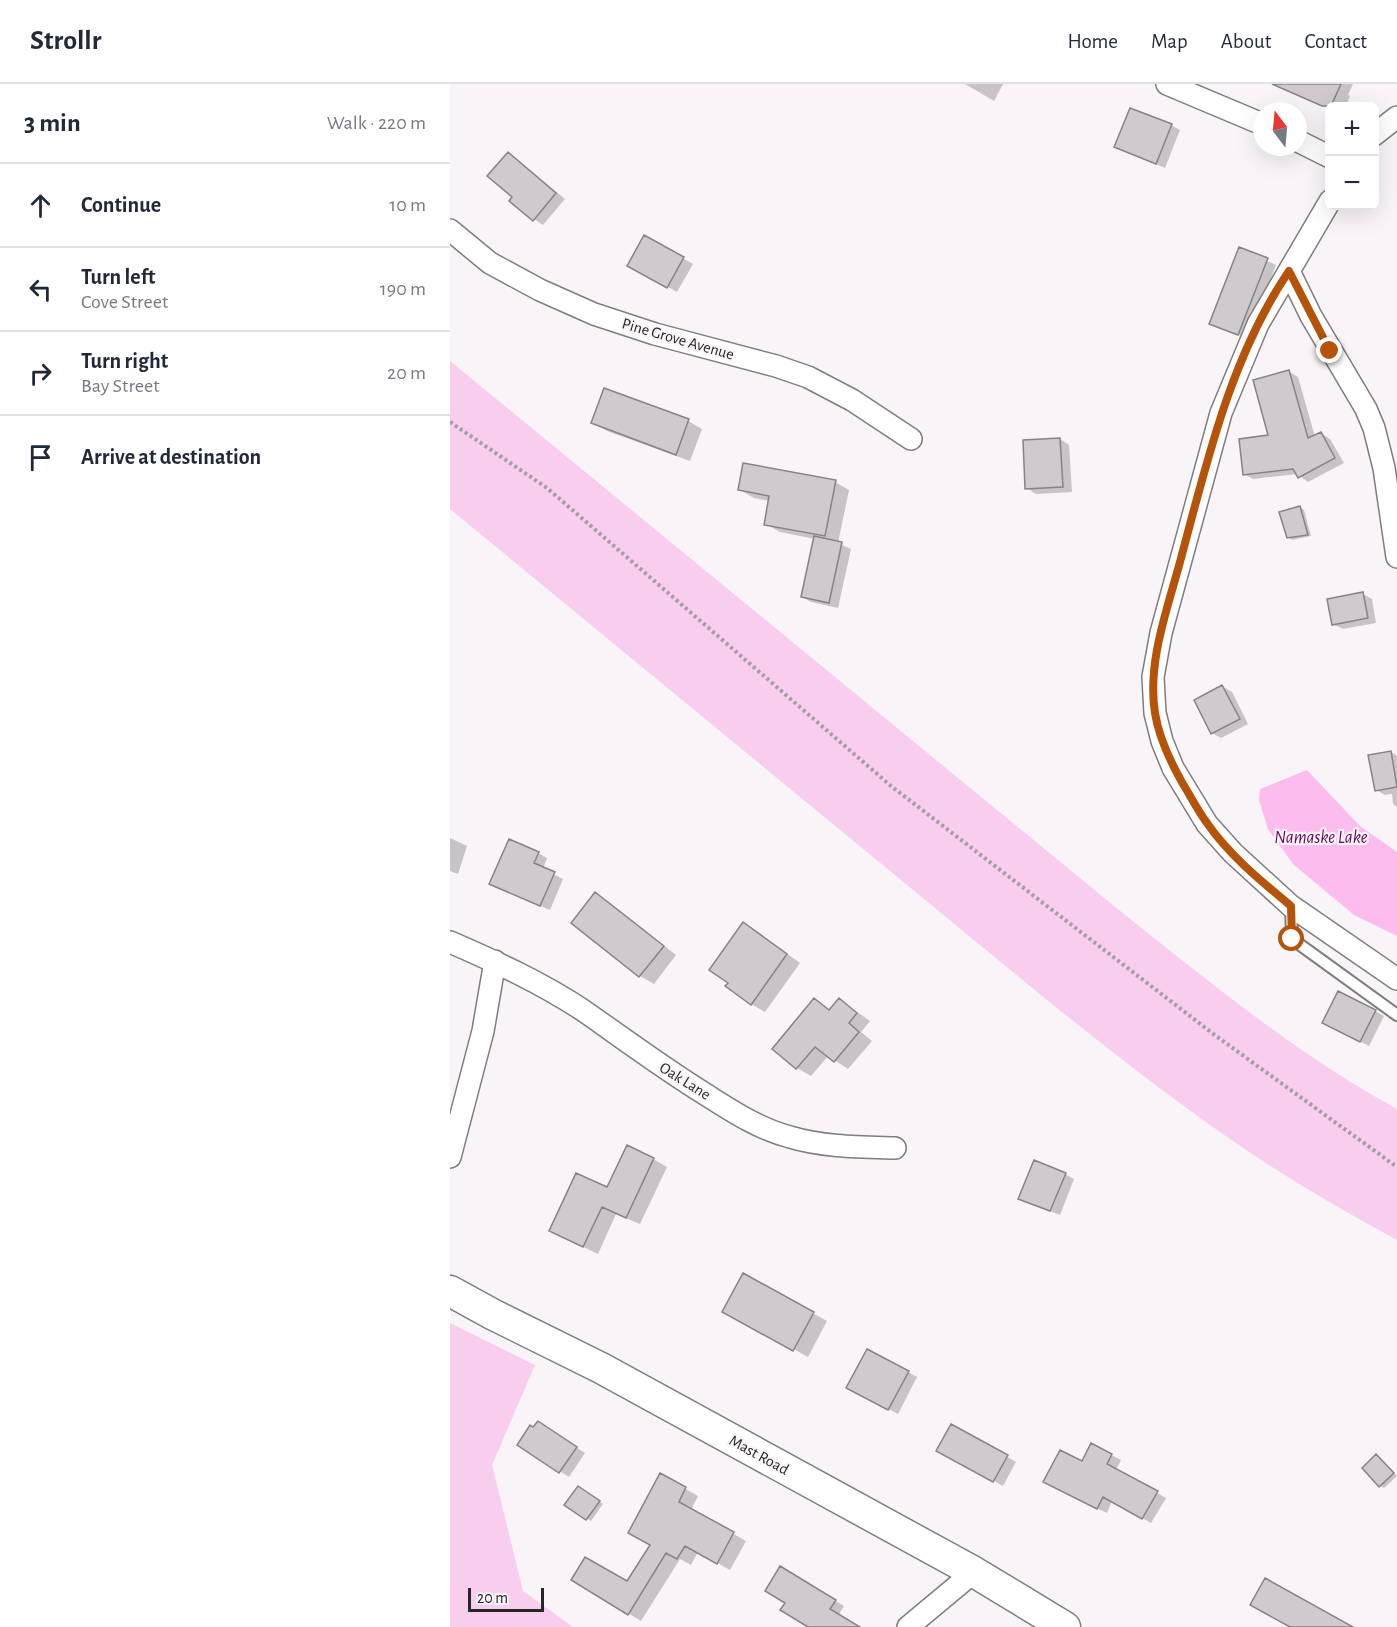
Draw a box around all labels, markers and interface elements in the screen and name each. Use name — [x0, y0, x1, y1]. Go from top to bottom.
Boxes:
text: Strollr — [30, 27, 101, 55]
text: Home — [1067, 31, 1118, 52]
text: Map — [1151, 31, 1188, 52]
text: About — [1221, 31, 1271, 52]
text: Contact — [1304, 31, 1367, 52]
north arrow — [1253, 102, 1307, 156]
map controls — [1325, 102, 1379, 210]
button: + — [1325, 102, 1379, 156]
text: 3 min — [24, 110, 81, 136]
text: Walk · 220 m — [327, 113, 426, 133]
button: − — [1325, 156, 1379, 210]
icon: ahead — [24, 189, 57, 222]
text: Continue — [81, 194, 161, 216]
text: 10 m — [389, 195, 426, 215]
text: Turn left — [81, 266, 155, 288]
icon: left — [24, 273, 57, 306]
text: 190 m — [380, 279, 426, 299]
text: Cove Street — [81, 292, 168, 312]
street label: Pine Grove Avenue — [620, 315, 736, 363]
route end — [1316, 337, 1342, 363]
text: Turn right — [81, 350, 168, 372]
icon: right — [24, 357, 57, 390]
text: 20 m — [387, 363, 426, 383]
text: Bay Street — [81, 376, 160, 396]
icon: arrive — [24, 441, 57, 474]
text: Arrive at destination — [81, 446, 261, 468]
water label: Namaske Lake — [1274, 829, 1368, 847]
route start — [1278, 925, 1304, 951]
street label: Oak Lane — [657, 1059, 713, 1103]
street label: Mast Road — [727, 1432, 791, 1478]
scale bar — [468, 1585, 544, 1612]
text: 20 m — [477, 1590, 508, 1606]

